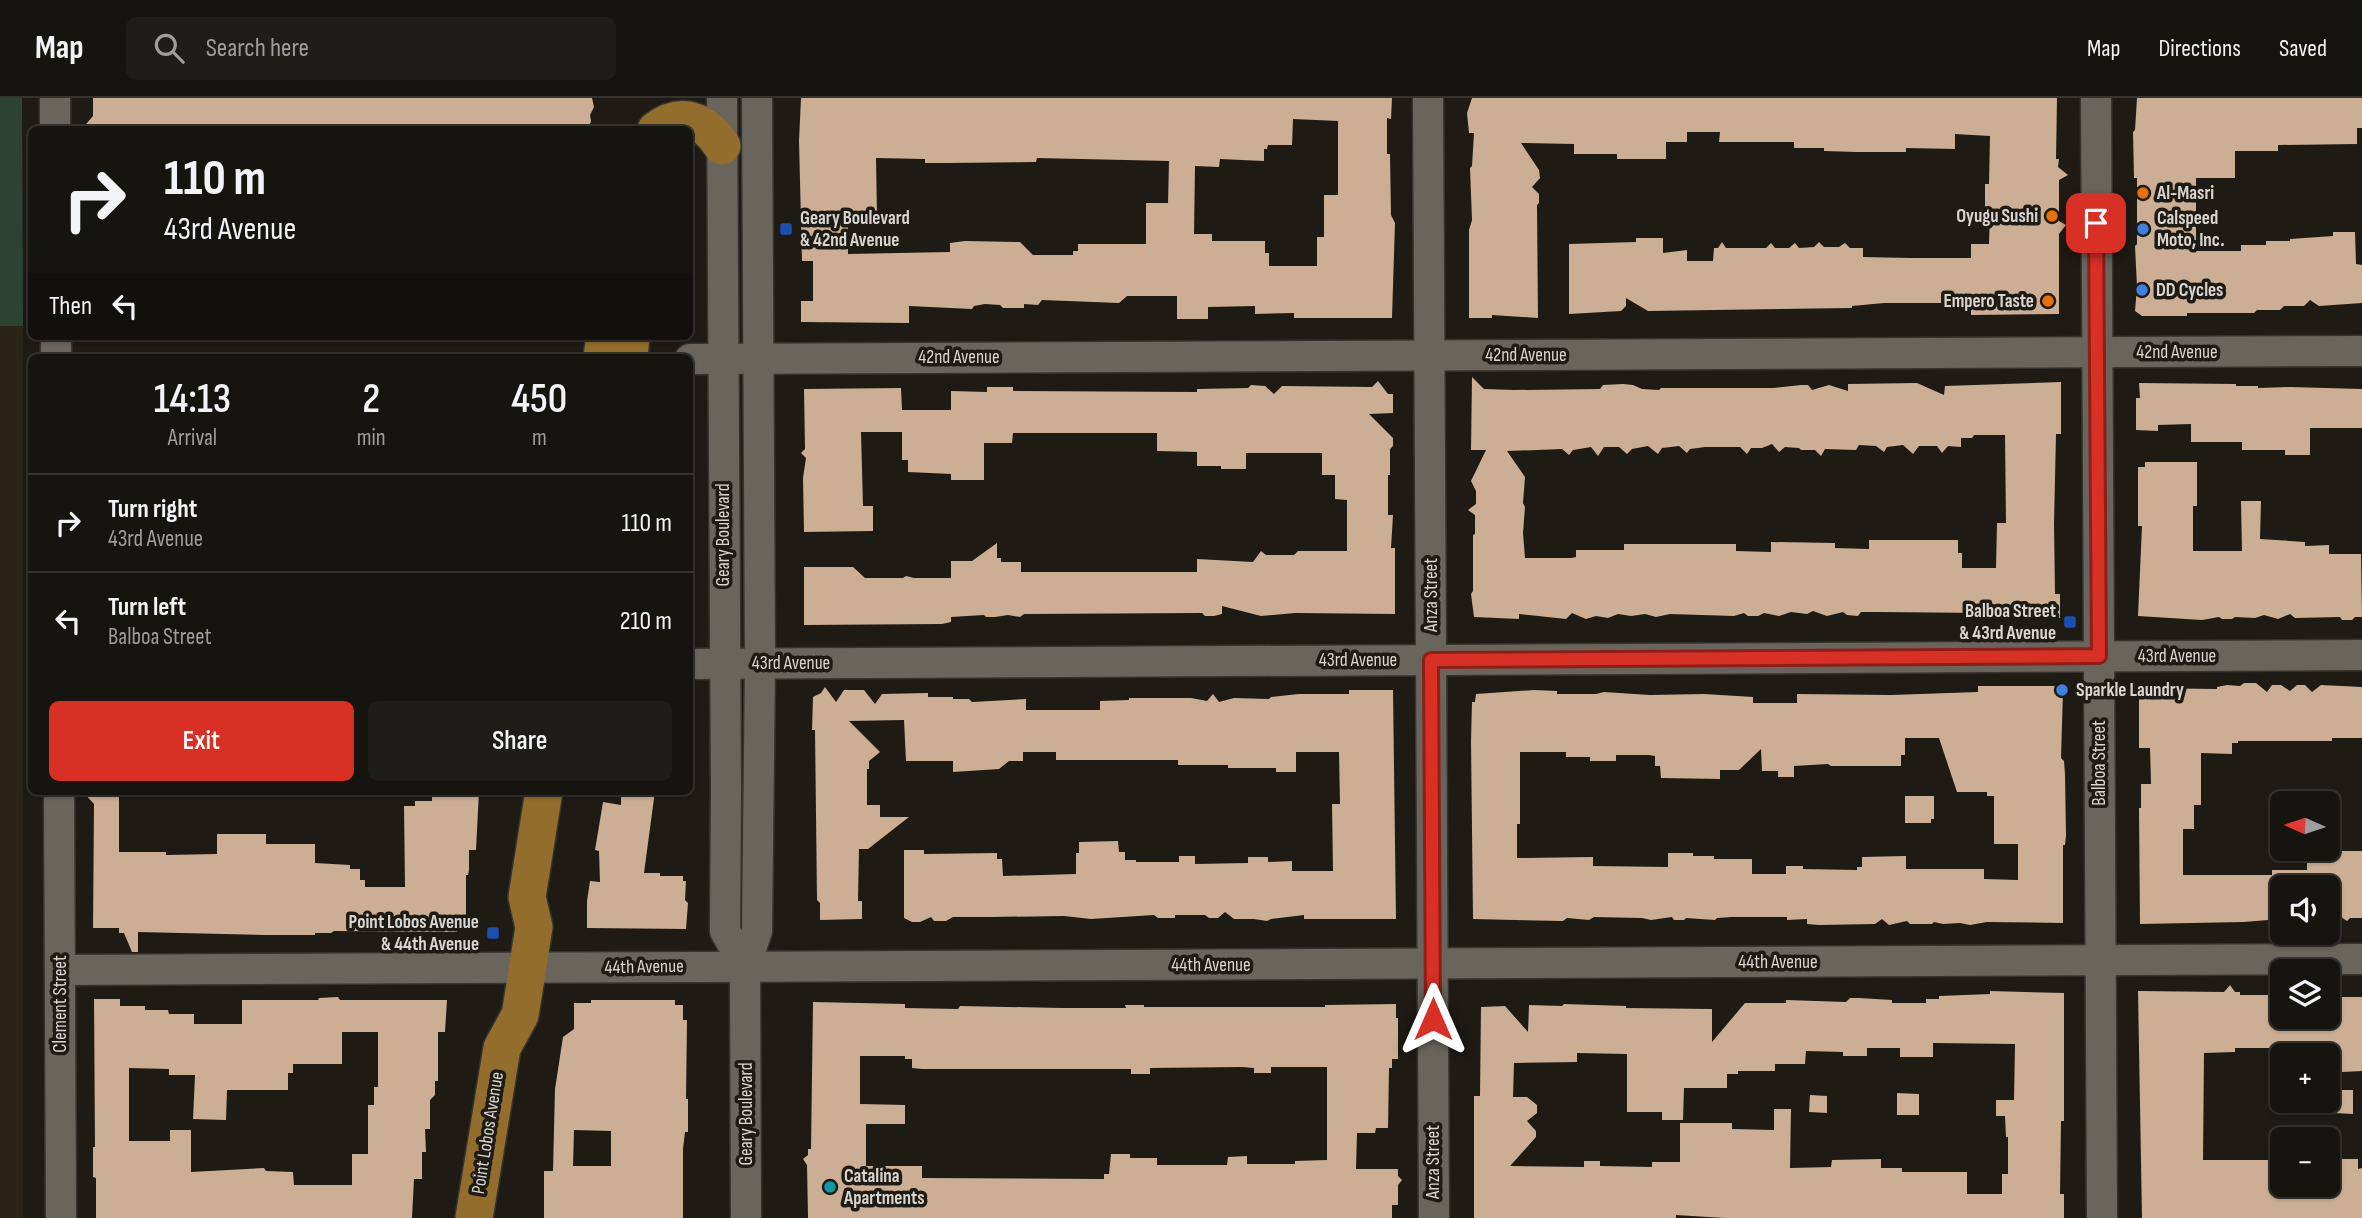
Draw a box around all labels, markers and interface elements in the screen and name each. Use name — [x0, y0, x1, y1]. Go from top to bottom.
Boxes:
search box — [126, 17, 616, 80]
text: Map — [35, 28, 84, 68]
icon: search — [150, 29, 188, 67]
text: Search here — [206, 33, 309, 64]
text: Map — [2087, 34, 2120, 63]
text: Directions — [2158, 34, 2241, 63]
text: Saved — [2279, 34, 2327, 63]
text: 110 m — [164, 150, 266, 209]
icon: right — [49, 154, 140, 245]
place label: Al-Masri — [2156, 182, 2214, 205]
marker: Al-Masri — [2135, 185, 2151, 201]
pin — [2066, 193, 2126, 253]
icon: arrive — [2077, 204, 2115, 242]
place label: Oyugu Sushi — [1956, 205, 2038, 228]
place label: Geary Boulevard & 42nd Avenue — [800, 207, 910, 252]
place label: Calspeed Moto, Inc. — [2157, 207, 2224, 252]
marker: Oyugu Sushi — [2044, 208, 2060, 224]
text: 43rd Avenue — [164, 210, 296, 249]
marker: Geary Boulevard & 42nd Avenue — [778, 221, 794, 237]
marker: Calspeed Moto, Inc. — [2135, 221, 2151, 237]
place label: DD Cycles — [2156, 279, 2223, 302]
marker: DD Cycles — [2134, 282, 2150, 298]
icon: left — [106, 287, 144, 325]
place label: Empero Taste — [1943, 290, 2034, 313]
text: Then — [49, 291, 92, 322]
marker: Empero Taste — [2040, 293, 2056, 309]
street label: 42nd Avenue — [2136, 341, 2218, 364]
street label: 42nd Avenue — [1485, 344, 1567, 367]
street label: 42nd Avenue — [918, 346, 1000, 369]
text: 14:13 — [154, 374, 231, 425]
text: 2 — [362, 374, 380, 425]
text: 450 — [511, 374, 567, 425]
text: Arrival — [168, 424, 217, 452]
text: min — [357, 424, 386, 452]
text: m — [532, 424, 547, 452]
street label: Geary Boulevard — [712, 483, 735, 587]
text: Turn right — [108, 494, 197, 525]
icon: right — [49, 504, 87, 542]
text: 110 m — [621, 508, 672, 539]
text: 43rd Avenue — [108, 525, 203, 553]
street label: Anza Street — [1420, 558, 1443, 633]
text: Turn left — [108, 592, 186, 623]
place label: Balboa Street & 43rd Avenue — [1959, 600, 2056, 645]
icon: left — [49, 602, 87, 640]
text: 210 m — [620, 606, 672, 637]
marker: Balboa Street & 43rd Avenue — [2062, 614, 2078, 630]
text: Balboa Street — [108, 623, 212, 651]
street label: 43rd Avenue — [2138, 645, 2216, 668]
street label: 43rd Avenue — [1319, 649, 1397, 672]
street label: 43rd Avenue — [752, 652, 830, 675]
place label: Sparkle Laundry — [2076, 679, 2184, 702]
marker: Sparkle Laundry — [2054, 682, 2070, 698]
button: Exit — [49, 701, 354, 781]
button: Share — [368, 701, 672, 781]
street label: Balboa Street — [2088, 720, 2111, 806]
north arrow — [2270, 791, 2340, 861]
map controls — [2270, 791, 2340, 1197]
button: sound — [2270, 875, 2340, 945]
place label: Point Lobos Avenue & 44th Avenue — [349, 911, 479, 956]
marker: Point Lobos Avenue & 44th Avenue — [485, 925, 501, 941]
street label: 44th Avenue — [1738, 951, 1818, 974]
street label: 44th Avenue — [1171, 954, 1251, 977]
street label: Clement Street — [49, 955, 72, 1053]
street label: 44th Avenue — [604, 955, 684, 979]
button: layers — [2270, 959, 2340, 1029]
position arrow — [1396, 982, 1470, 1056]
button: + — [2270, 1043, 2340, 1113]
street label: Geary Boulevard — [735, 1062, 758, 1166]
street label: Point Lobos Avenue — [467, 1070, 509, 1196]
street label: Anza Street — [1422, 1125, 1445, 1200]
button: − — [2270, 1127, 2340, 1197]
place label: Catalina Apartments — [843, 1165, 925, 1210]
marker: Catalina Apartments — [822, 1179, 838, 1195]

